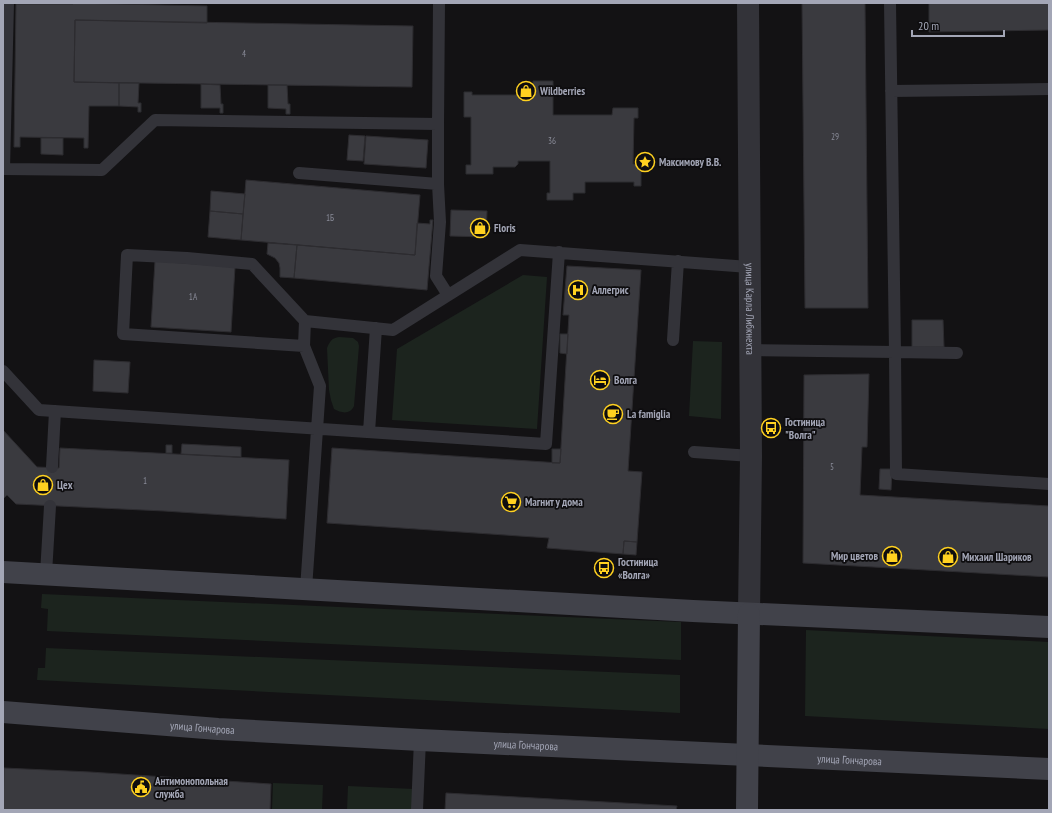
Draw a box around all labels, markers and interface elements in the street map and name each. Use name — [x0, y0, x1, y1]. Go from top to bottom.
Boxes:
scale bar — [912, 12, 1004, 38]
text: 20 m — [918, 18, 939, 33]
house number: 4 — [242, 48, 246, 59]
shop icon: Wildberries — [515, 80, 537, 102]
place label: Wildberries — [539, 84, 585, 98]
house number: 29 — [831, 131, 839, 142]
house number: 36 — [548, 135, 556, 146]
place icon: Максимову В.В. — [634, 151, 656, 173]
place label: Максимову В.В. — [659, 155, 721, 169]
house number: 1Б — [326, 212, 334, 223]
shop icon: Floris — [469, 217, 491, 239]
place label: Floris — [494, 221, 516, 235]
street label: улица Карла Либкнехта — [743, 263, 757, 355]
hospital icon: Аллегрис — [567, 279, 589, 301]
place label: Аллегрис — [591, 283, 629, 297]
house number: 1А — [189, 291, 198, 302]
hotel icon: Волга — [589, 369, 611, 391]
place label: Волга — [614, 373, 637, 387]
cafe icon: La famiglia — [602, 403, 624, 425]
place label: La famiglia — [627, 407, 671, 421]
place label: Гостиница "Волга" — [785, 415, 826, 442]
bus stop icon: Гостиница "Волга" — [760, 417, 782, 439]
house number: 5 — [830, 461, 834, 472]
shop icon: Цех — [32, 474, 54, 496]
house number: 1 — [143, 475, 147, 486]
place label: Цех — [57, 478, 73, 492]
supermarket icon: Магнит у дома — [500, 491, 522, 513]
place label: Магнит у дома — [525, 495, 583, 509]
shop icon: Мир цветов — [881, 545, 903, 567]
shop icon: Михаил Шариков — [937, 546, 959, 568]
place label: Мир цветов — [831, 549, 878, 563]
place label: Михаил Шариков — [962, 550, 1032, 564]
place label: Гостиница «Волга» — [618, 555, 659, 582]
bus stop icon: Гостиница «Волга» — [593, 557, 615, 579]
street label: улица Гончарова — [170, 718, 235, 737]
street label: улица Гончарова — [493, 736, 559, 753]
street label: улица Гончарова — [817, 751, 882, 768]
place label: Антимонопольная служба — [154, 774, 228, 801]
public building icon: Антимонопольная служба — [130, 776, 152, 798]

